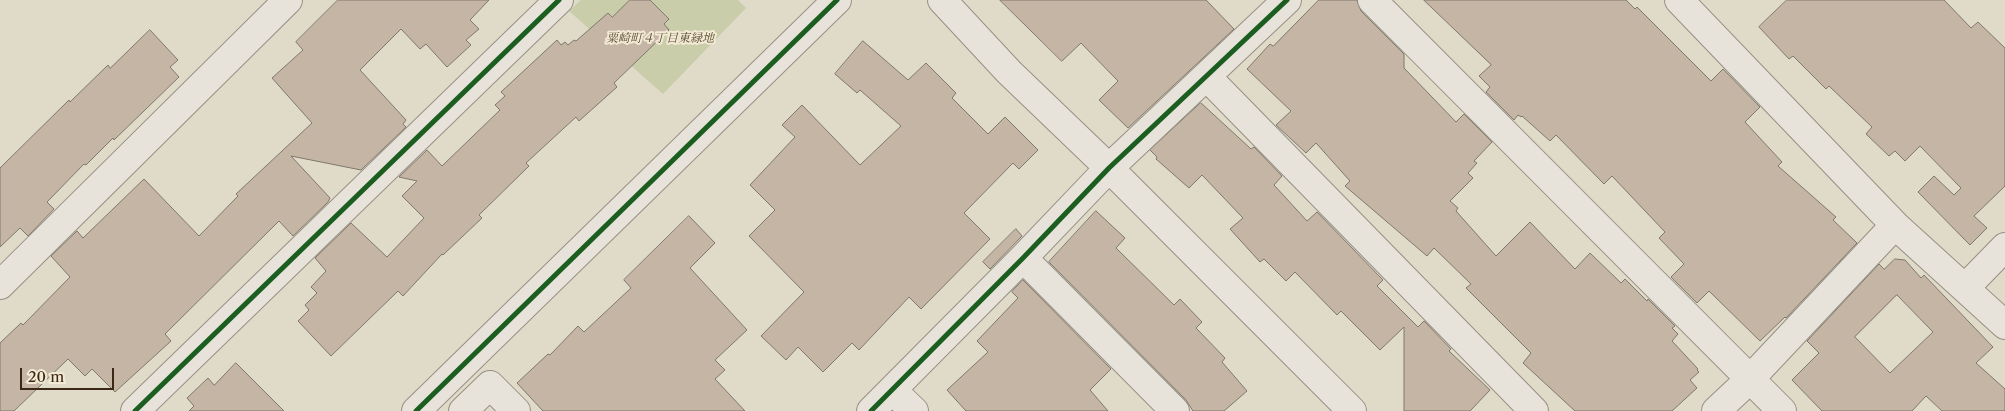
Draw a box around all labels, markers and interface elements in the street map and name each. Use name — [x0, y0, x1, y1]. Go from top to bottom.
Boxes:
park label: 粟崎町４丁目東緑地 — [606, 32, 714, 46]
scale bar — [22, 358, 116, 390]
text: 20 m — [28, 367, 64, 386]

